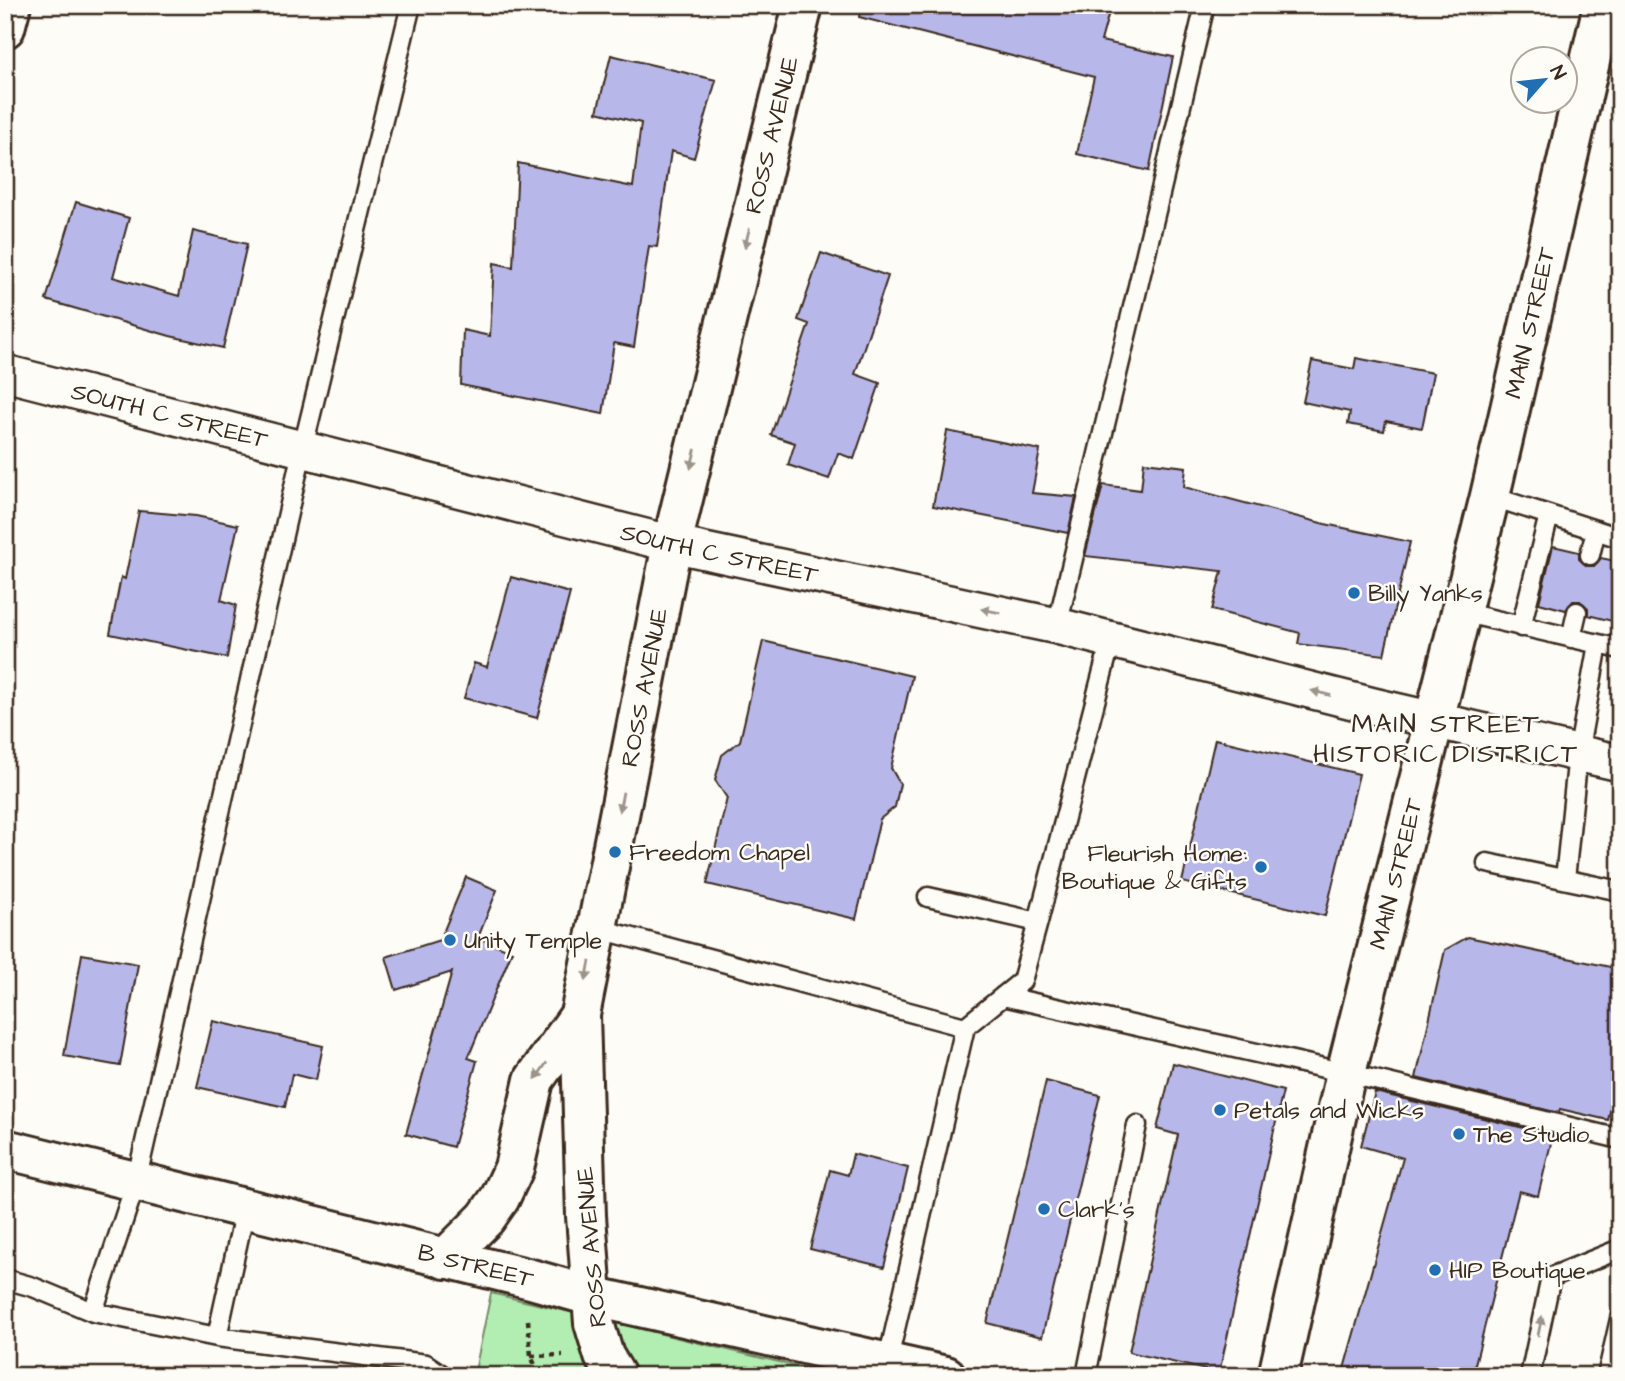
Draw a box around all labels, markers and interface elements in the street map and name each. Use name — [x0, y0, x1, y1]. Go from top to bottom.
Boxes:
north arrow — [1510, 46, 1580, 116]
street label: ROSS AVENUE — [737, 53, 808, 217]
text: N — [1543, 61, 1572, 84]
one-way arrow — [741, 227, 752, 249]
street label: MAIN STREET — [1497, 244, 1565, 402]
street label: SOUTH C STREET — [68, 375, 271, 458]
one-way arrow — [687, 448, 698, 470]
street label: SOUTH C STREET — [617, 516, 821, 593]
place label: Billy Yanks — [1368, 577, 1483, 612]
marker: Billy Yanks — [1346, 585, 1362, 601]
street label: ROSS AVENUE — [613, 605, 677, 770]
one-way arrow — [980, 606, 1002, 617]
one-way arrow — [1310, 687, 1332, 698]
district label: MAIN STREET HISTORIC DISTRICT — [1313, 706, 1579, 772]
one-way arrow — [616, 791, 627, 813]
street label: MAIN STREET — [1362, 795, 1432, 953]
place label: Freedom Chapel — [629, 836, 810, 870]
place label: Fleurish Home: Boutique & Gifts — [1062, 837, 1247, 899]
marker: Freedom Chapel — [607, 844, 623, 860]
marker: Fleurish Home: Boutique & Gifts — [1253, 859, 1269, 875]
place label: Unity Temple — [464, 924, 602, 959]
marker: Unity Temple — [442, 932, 458, 948]
one-way arrow — [582, 960, 593, 982]
one-way arrow — [535, 1061, 548, 1080]
place label: Petals and Wicks — [1234, 1094, 1424, 1128]
marker: Petals and Wicks — [1212, 1102, 1228, 1118]
place label: The Studio — [1473, 1118, 1590, 1152]
marker: The Studio — [1451, 1126, 1467, 1142]
street label: ROSS AVENUE — [568, 1165, 616, 1329]
place label: Clark’s — [1058, 1193, 1135, 1227]
marker: Clark’s — [1036, 1201, 1052, 1217]
street label: B STREET — [414, 1236, 537, 1297]
place label: HIP Boutique — [1449, 1254, 1586, 1288]
marker: HIP Boutique — [1427, 1262, 1443, 1278]
one-way arrow — [1535, 1315, 1546, 1337]

